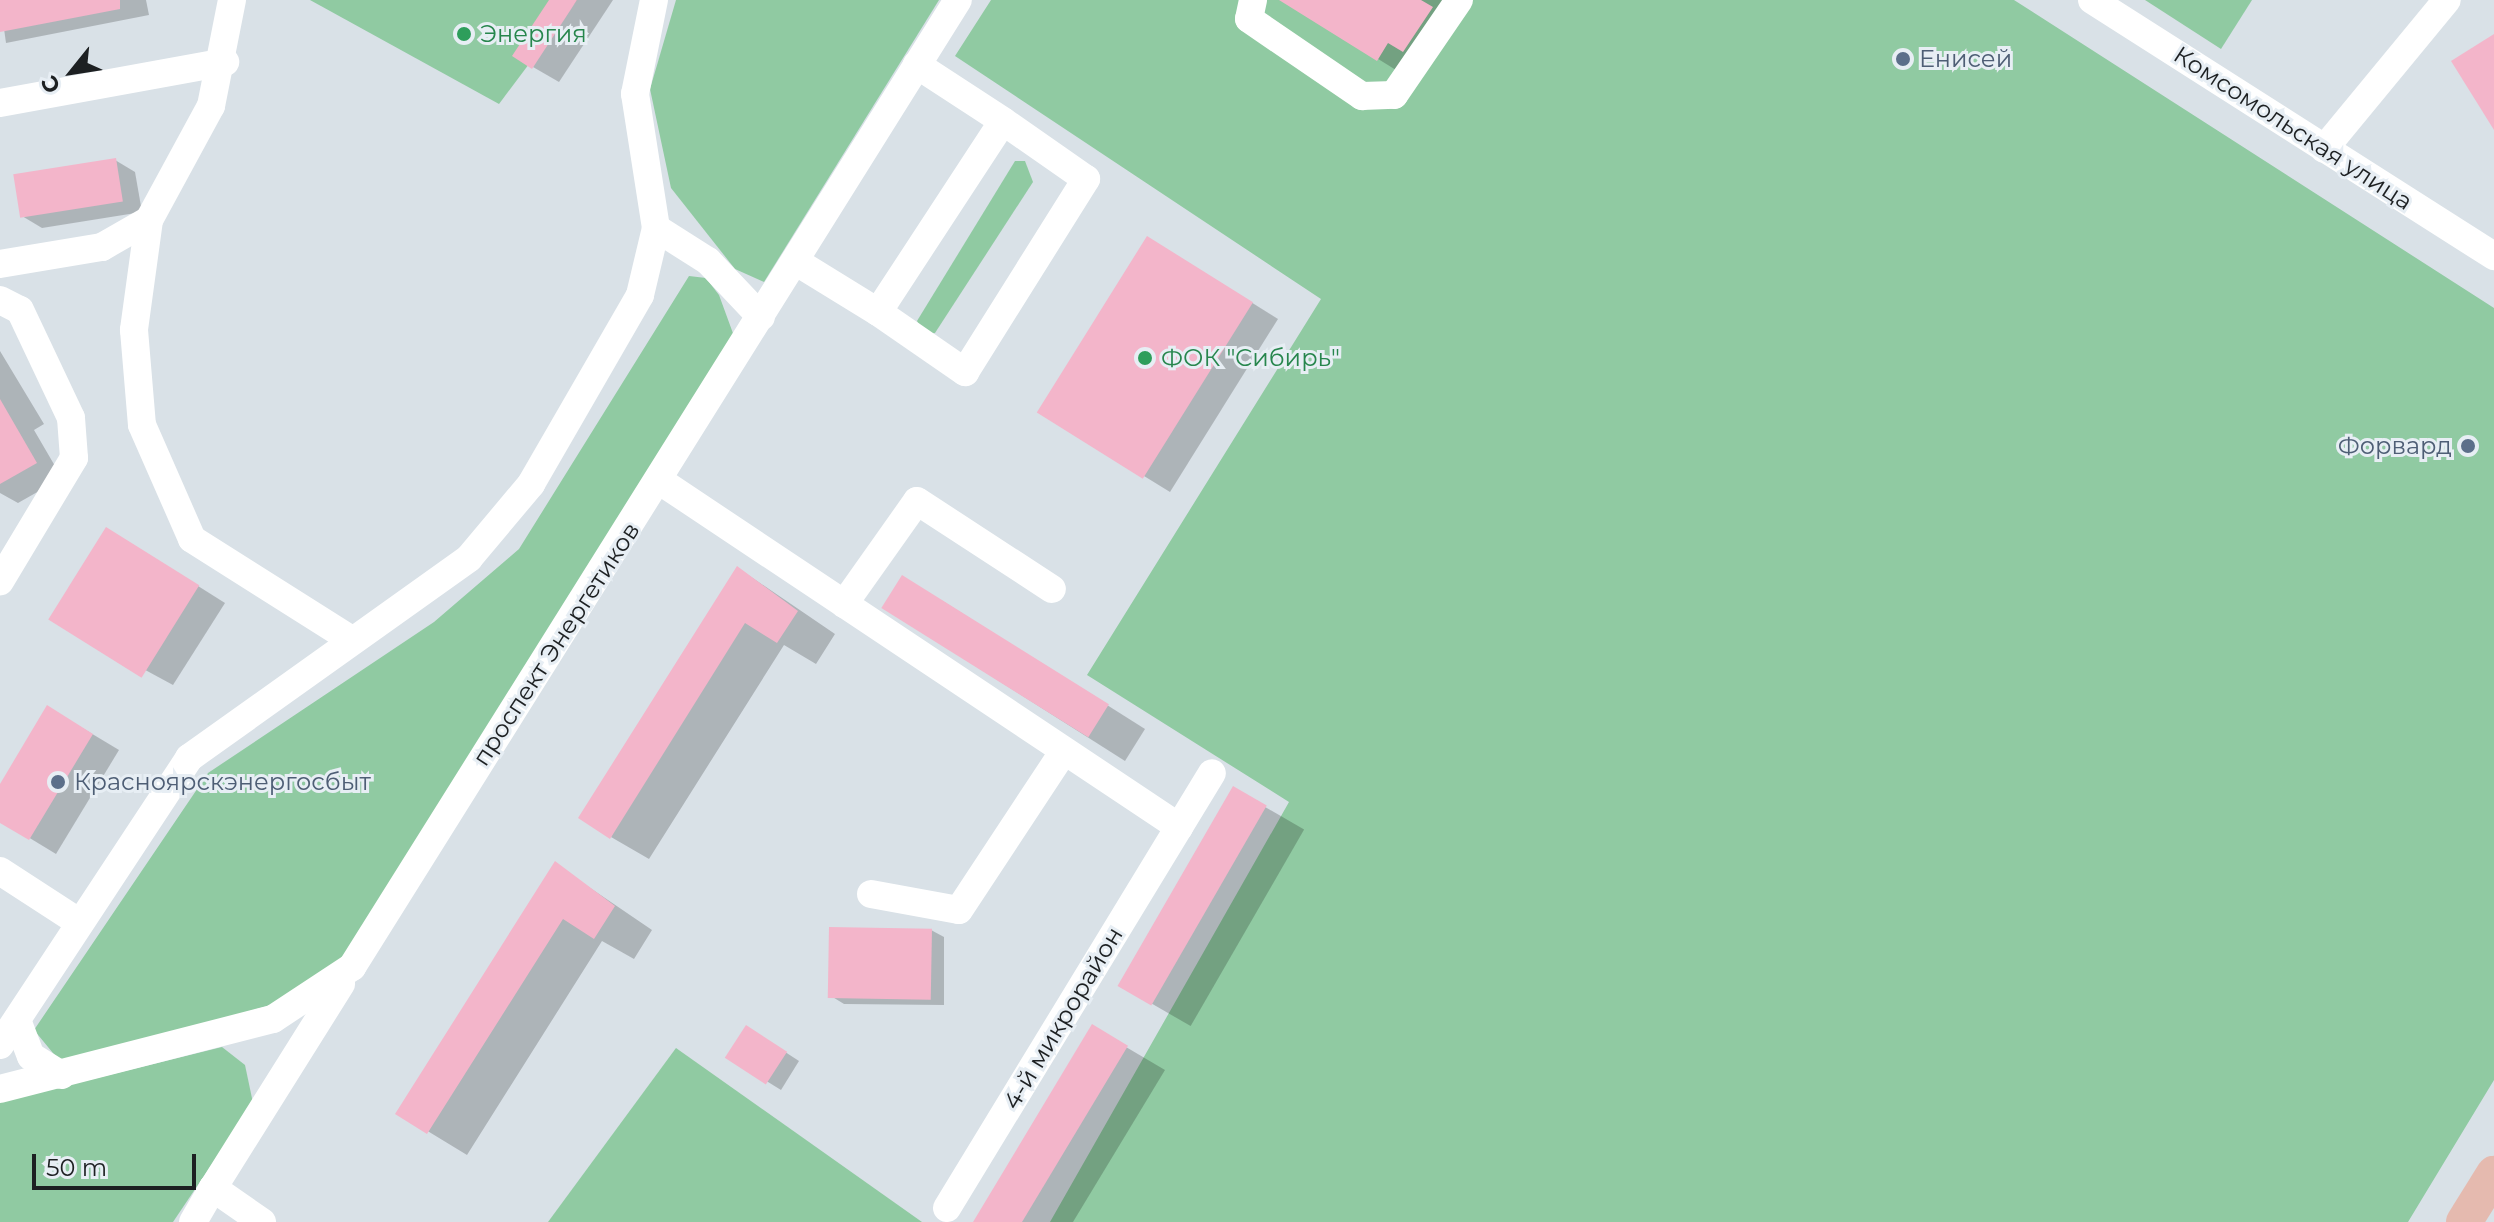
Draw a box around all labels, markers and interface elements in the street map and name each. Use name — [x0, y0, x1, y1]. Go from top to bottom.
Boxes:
place label: Энергия — [480, 20, 587, 48]
marker: Энергия — [455, 25, 473, 43]
north arrow — [32, 32, 112, 112]
street label: Комсомольская улица — [2168, 40, 2418, 216]
place label: Енисей — [1919, 45, 2012, 73]
marker: Енисей — [1894, 50, 1912, 68]
text: С — [35, 71, 66, 98]
place label: ФОК "Сибирь" — [1161, 344, 1340, 372]
marker: ФОК "Сибирь" — [1136, 349, 1154, 367]
place label: Форвард — [2338, 432, 2452, 460]
marker: Форвард — [2459, 437, 2477, 455]
street label: проспект Энергетиков — [466, 517, 646, 771]
place label: Красноярскэнергосбыт — [74, 768, 371, 796]
marker: Красноярскэнергосбыт — [49, 773, 67, 791]
street label: 4-й микрорайон — [997, 922, 1129, 1114]
scale bar — [36, 1138, 200, 1188]
text: 50 m — [46, 1153, 107, 1182]

